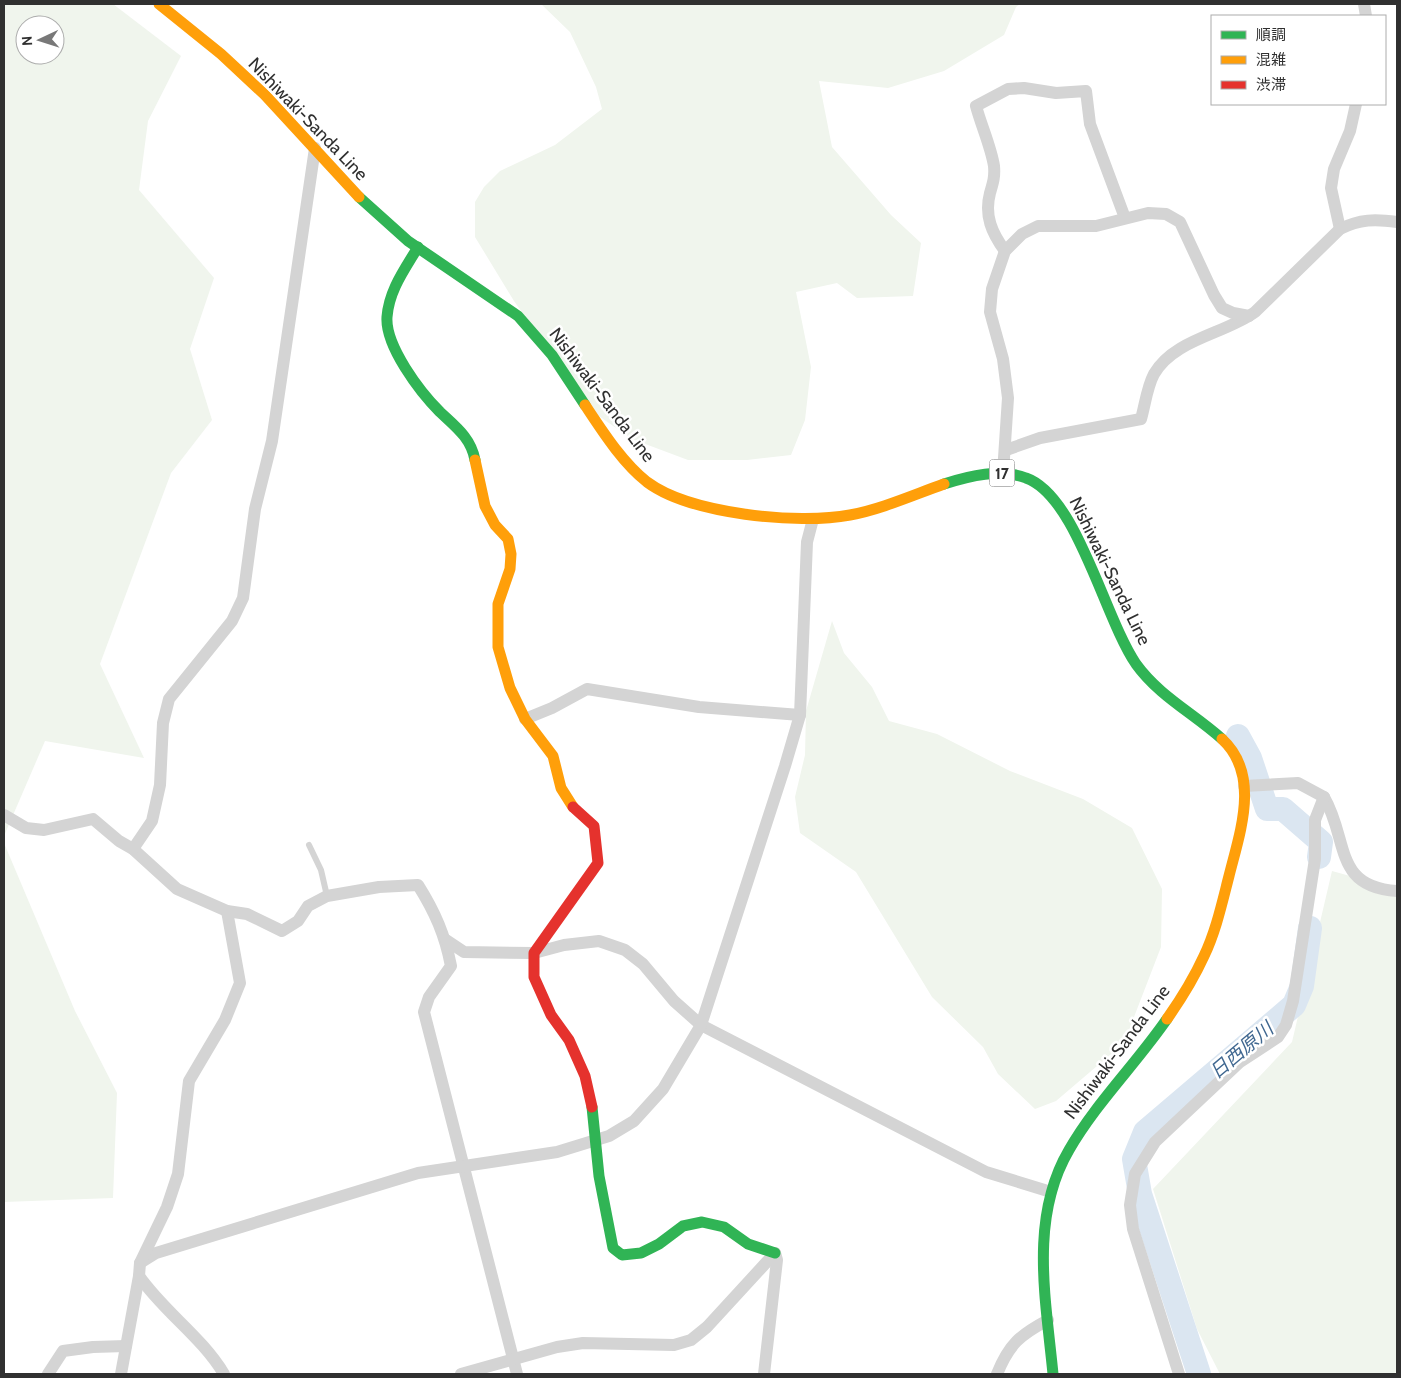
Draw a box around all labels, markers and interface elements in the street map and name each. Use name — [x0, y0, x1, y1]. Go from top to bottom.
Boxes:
north arrow — [15, 15, 65, 65]
legend — [1211, 15, 1386, 105]
text: 順調 — [1256, 26, 1286, 44]
text: N — [18, 35, 36, 46]
text: 混雑 — [1256, 51, 1286, 69]
street label: Nishiwaki-Sanda Line — [244, 53, 372, 185]
text: 渋滞 — [1256, 76, 1286, 94]
street label: Nishiwaki-Sanda Line — [544, 324, 660, 466]
road number: 17 — [990, 459, 1014, 486]
street label: Nishiwaki-Sanda Line — [1065, 493, 1155, 649]
street label: Nishiwaki-Sanda Line — [1059, 981, 1175, 1123]
water label: 日西原川 — [1205, 1016, 1279, 1084]

